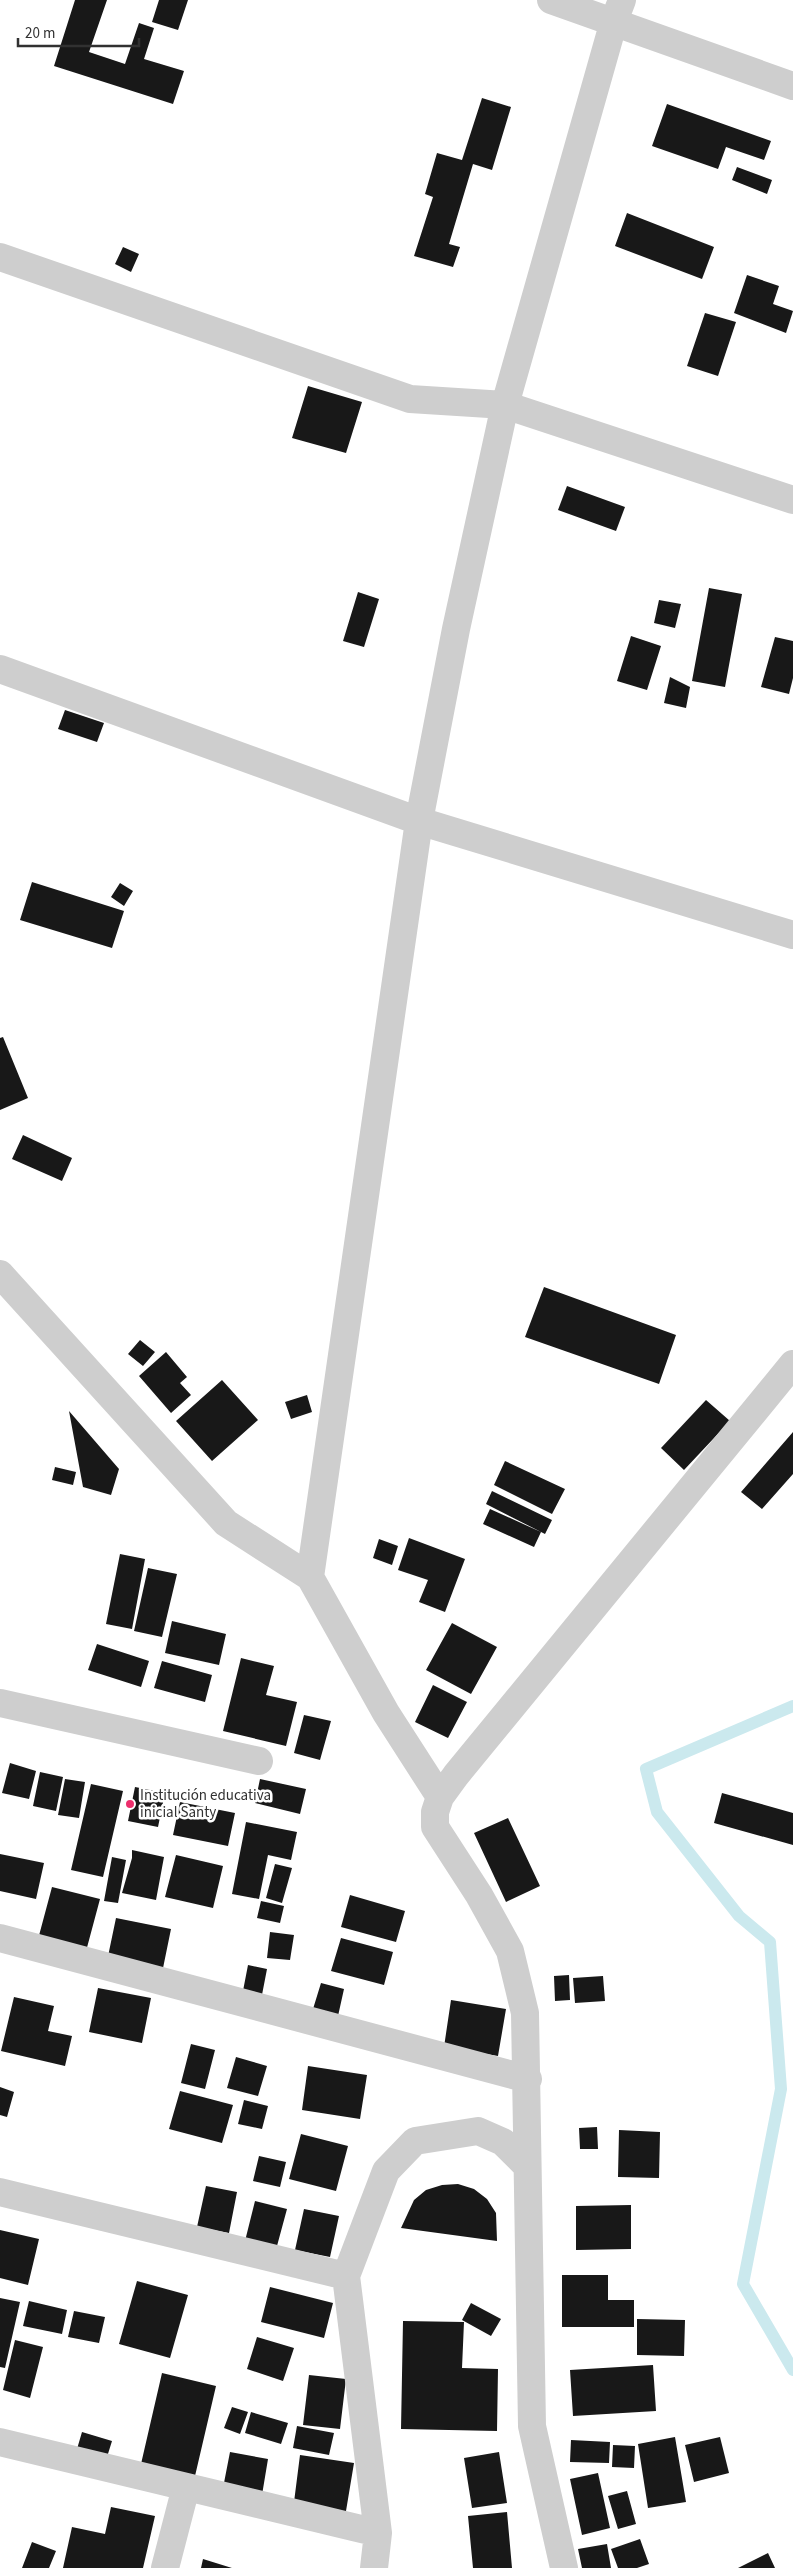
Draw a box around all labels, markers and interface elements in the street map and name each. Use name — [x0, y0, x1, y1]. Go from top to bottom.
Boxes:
scale bar — [18, 15, 139, 47]
text: 20 m — [25, 23, 55, 44]
place label: Institución educativa inicial Santy — [140, 1785, 271, 1823]
marker: Institución educativa inicial Santy — [124, 1798, 136, 1810]

